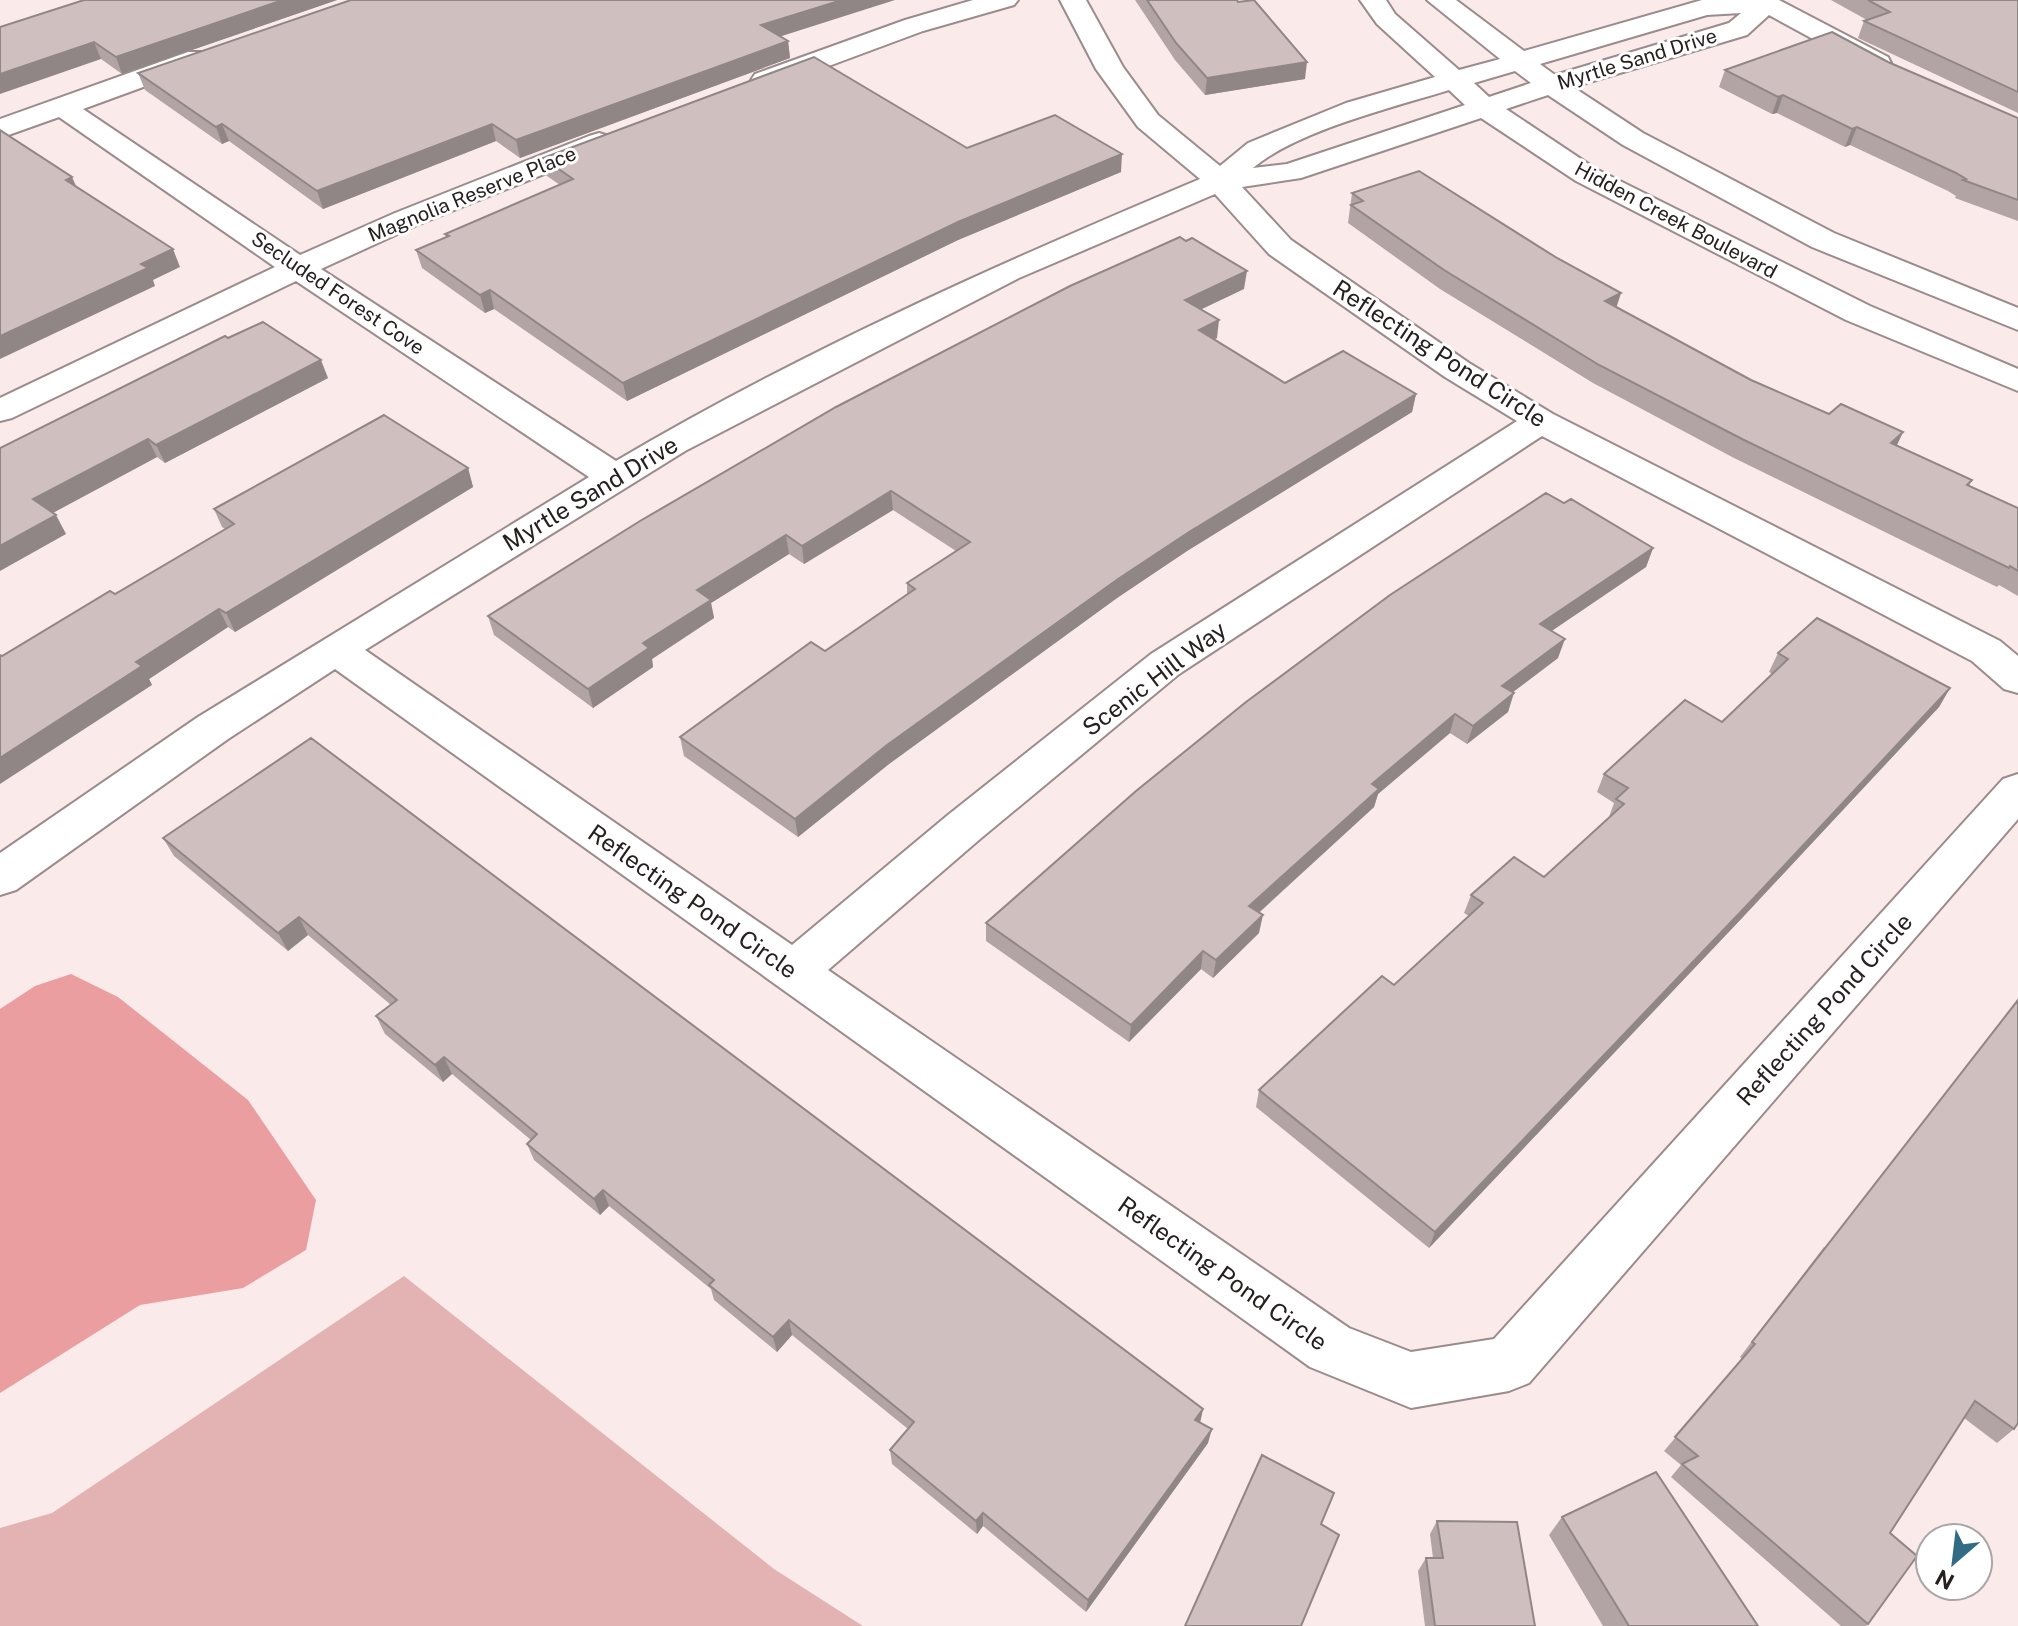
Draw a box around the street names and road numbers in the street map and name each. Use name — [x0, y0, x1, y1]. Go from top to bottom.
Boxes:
street label: Myrtle Sand Drive — [1554, 23, 1720, 95]
street label: Magnolia Reserve Place — [364, 141, 580, 247]
street label: Hidden Creek Boulevard — [1571, 156, 1781, 284]
street label: Secluded Forest Cove — [247, 226, 429, 360]
street label: Reflecting Pond Circle — [1328, 274, 1552, 432]
street label: Myrtle Sand Drive — [497, 430, 683, 556]
street label: Scenic Hill Way — [1077, 615, 1231, 741]
street label: Reflecting Pond Circle — [583, 818, 803, 984]
street label: Reflecting Pond Circle — [1730, 907, 1918, 1111]
street label: Reflecting Pond Circle — [1113, 1190, 1333, 1356]

